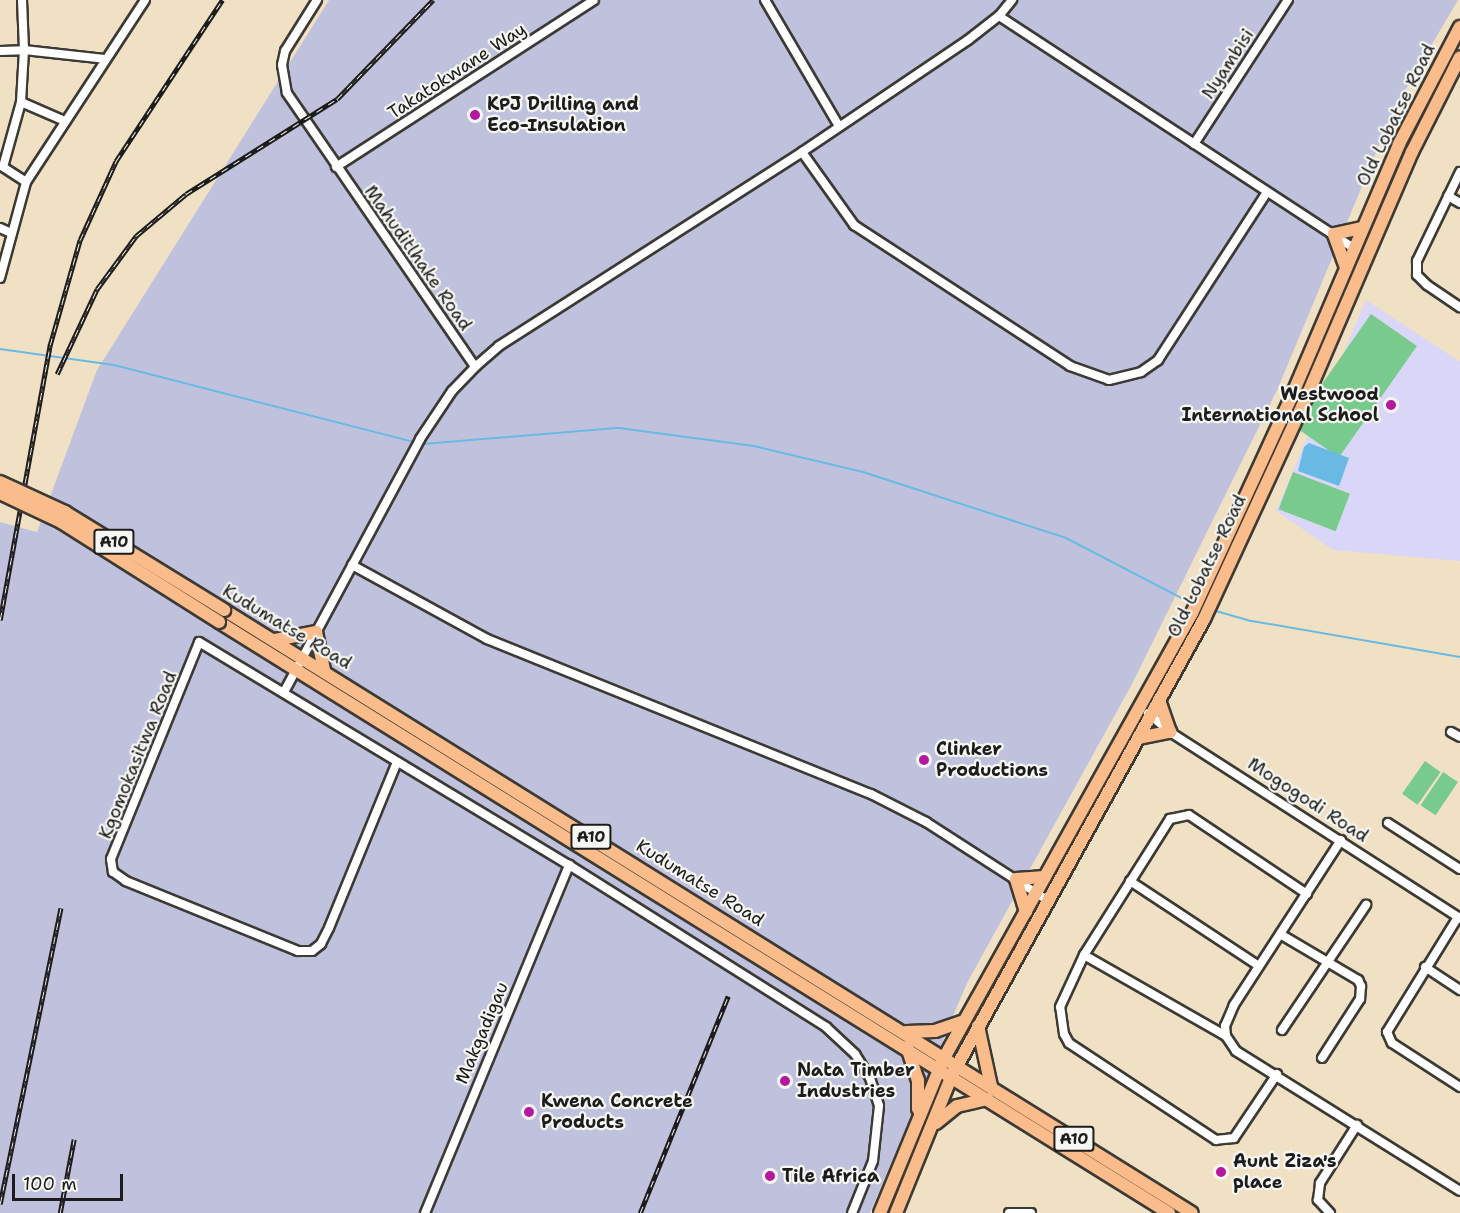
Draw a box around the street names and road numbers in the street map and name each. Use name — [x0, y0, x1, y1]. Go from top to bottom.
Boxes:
street label: Takatokwane Way — [384, 18, 530, 124]
street label: Nyambisi — [1197, 25, 1259, 103]
street label: Old Lobatse Road — [1352, 40, 1440, 190]
street label: Mahuditlhake Road — [360, 181, 476, 335]
street label: Old Lobatse Road — [1163, 491, 1251, 641]
road number: A10 — [93, 529, 135, 555]
street label: Kudumatse Road — [218, 580, 356, 674]
street label: Kgomokasitwa Road — [94, 668, 182, 842]
street label: Mogogodi Road — [1244, 753, 1372, 847]
road number: A10 — [570, 824, 612, 850]
street label: Kudumatse Road — [632, 835, 768, 931]
street label: Makgadigau — [451, 979, 513, 1087]
road number: A10 — [1053, 1126, 1095, 1152]

